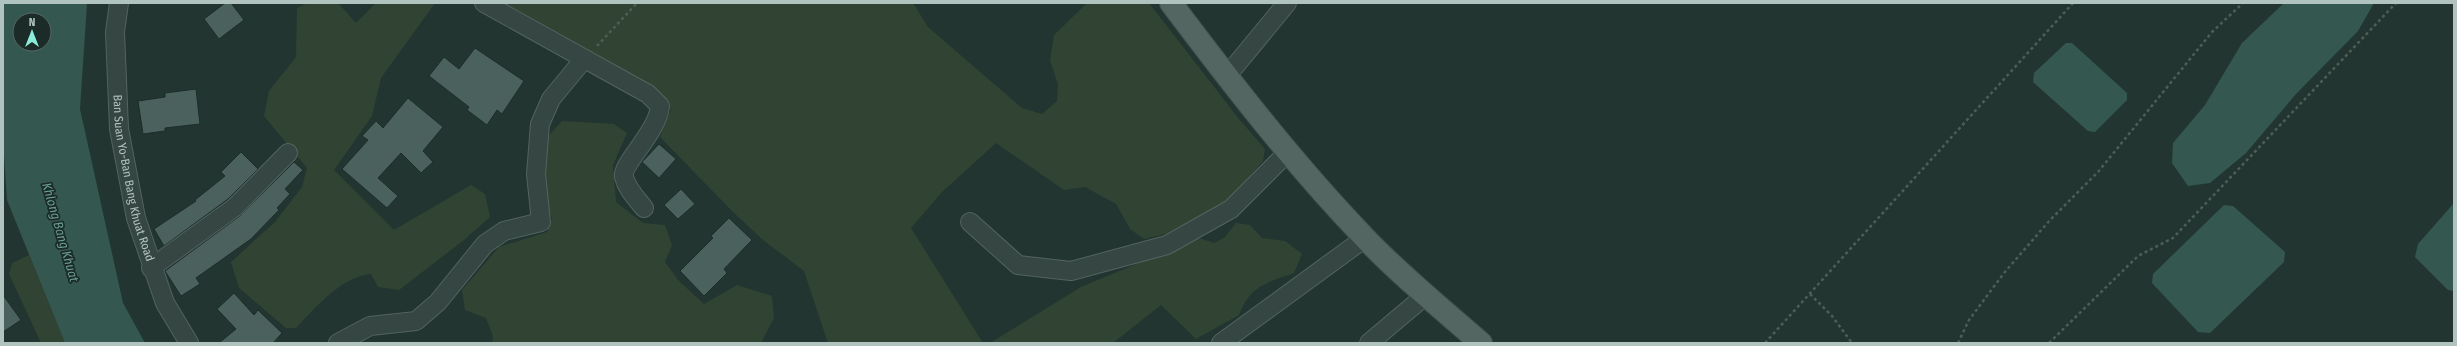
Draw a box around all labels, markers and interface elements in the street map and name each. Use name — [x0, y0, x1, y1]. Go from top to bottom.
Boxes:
north arrow — [12, 12, 52, 52]
text: N — [29, 16, 35, 29]
street label: Ban Suan Yo-Ban Bang Khuat Road — [111, 94, 157, 263]
water label: Khlong Bang Khuat — [39, 181, 82, 284]

